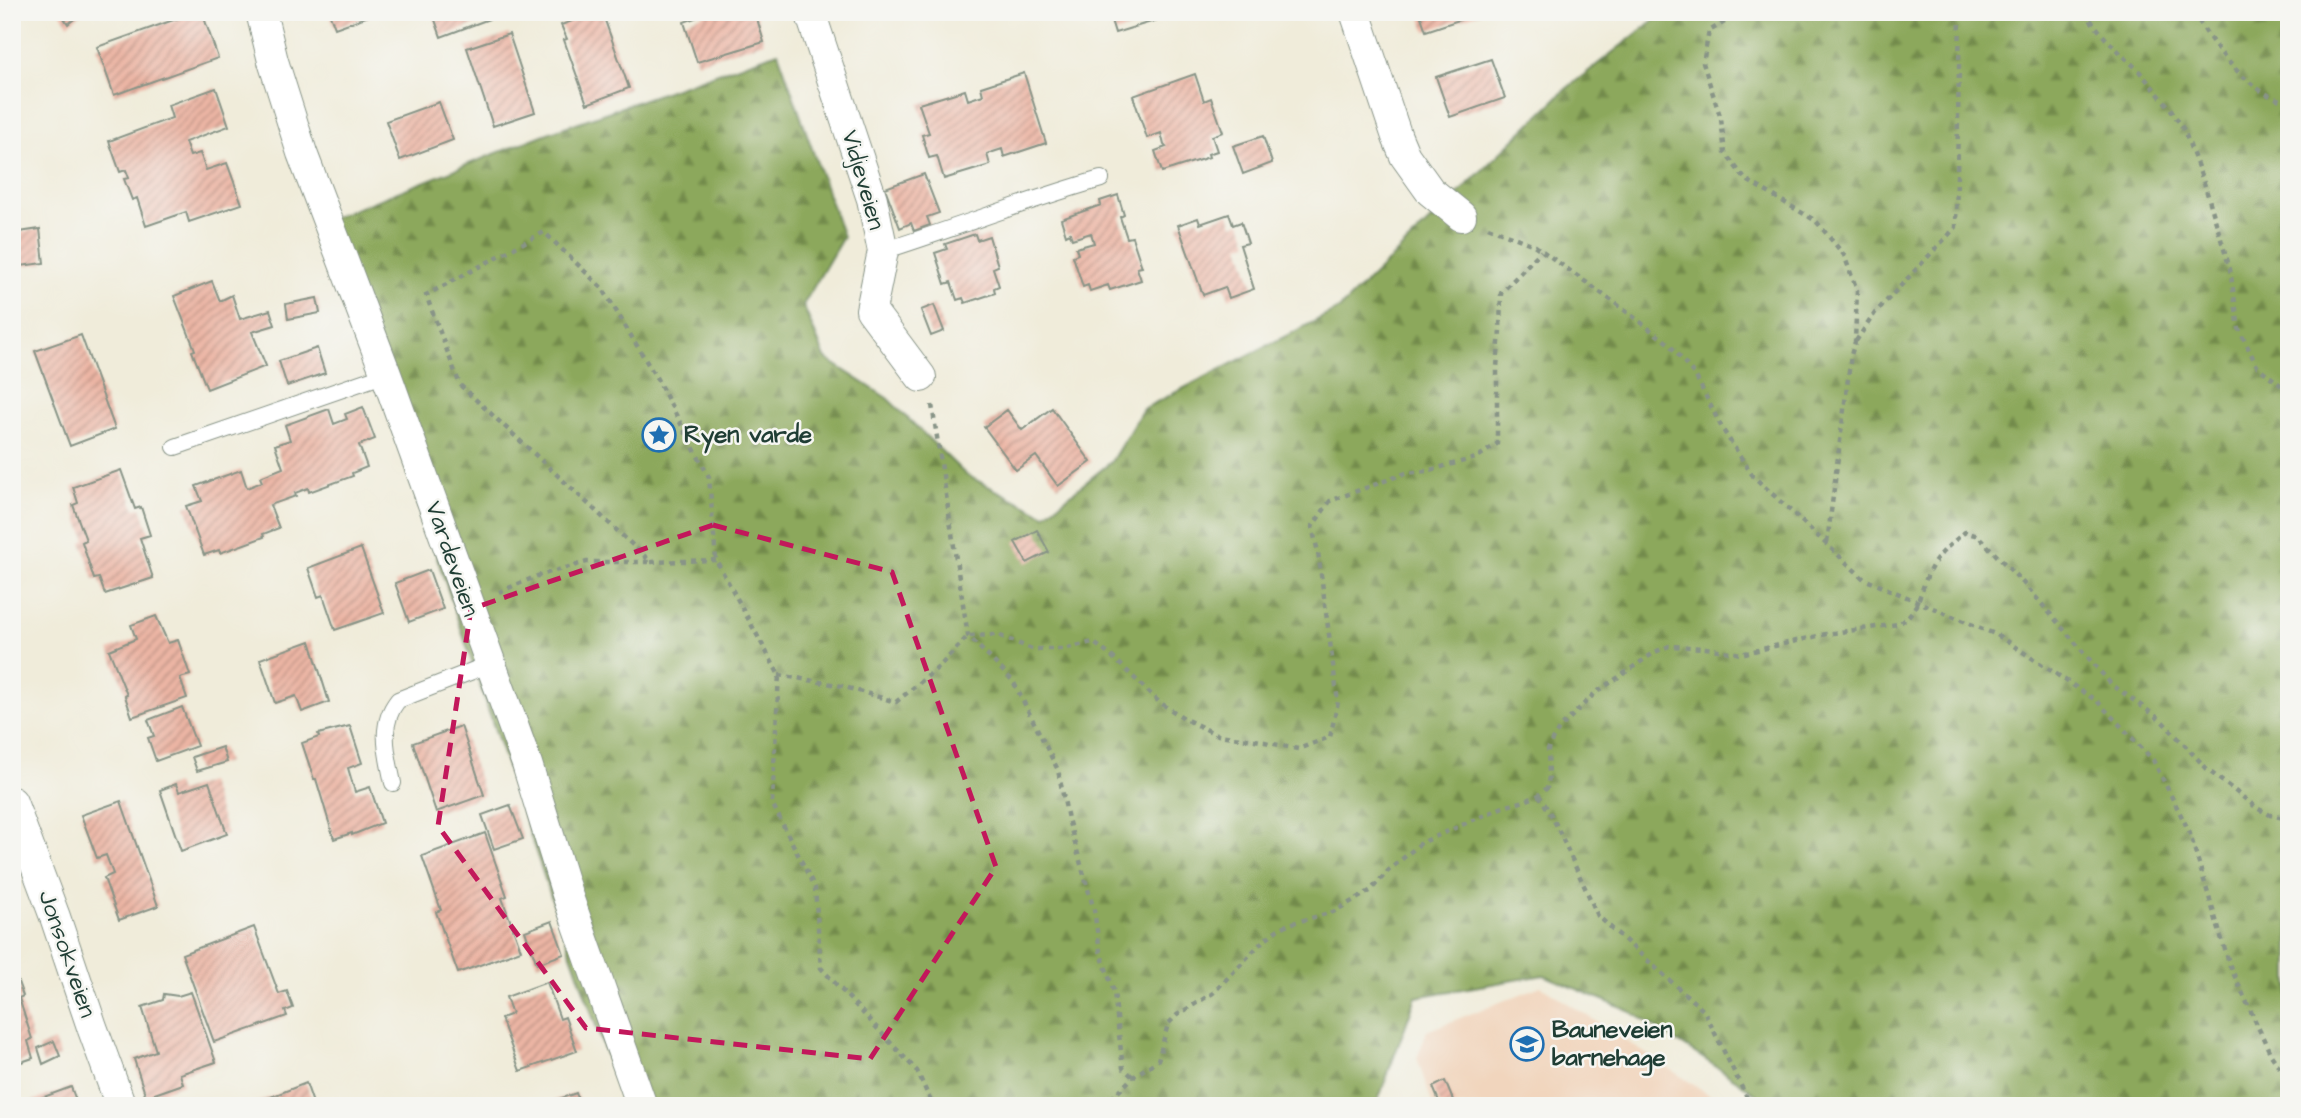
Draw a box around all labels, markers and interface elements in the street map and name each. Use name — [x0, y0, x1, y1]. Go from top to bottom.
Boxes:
street label: Vidjeveien — [833, 126, 893, 234]
place icon: Ryen varde — [640, 416, 678, 454]
place label: Ryen varde — [684, 418, 812, 454]
street label: Vardeveien — [416, 497, 488, 621]
street label: Jonsokveien — [29, 886, 105, 1022]
place label: Bauneveien barnehage — [1552, 1013, 1673, 1076]
school or university icon: Bauneveien barnehage — [1508, 1025, 1546, 1063]

